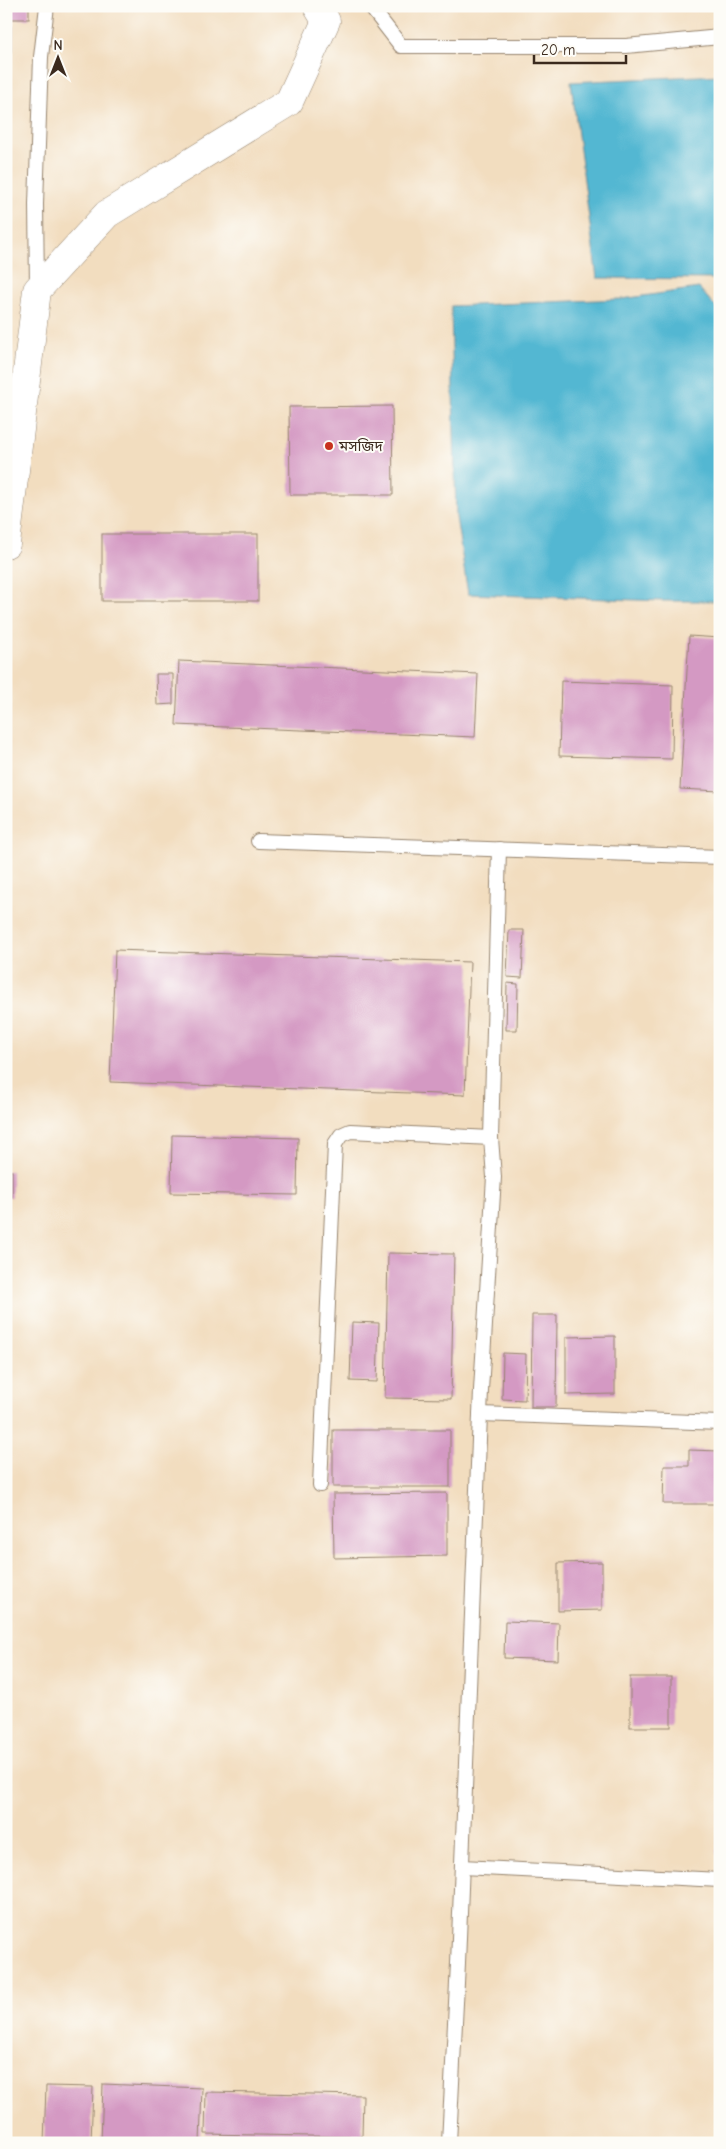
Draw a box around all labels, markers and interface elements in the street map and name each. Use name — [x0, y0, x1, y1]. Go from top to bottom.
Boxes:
north arrow — [32, 32, 82, 82]
scale bar — [534, 32, 626, 64]
text: N — [53, 37, 63, 54]
text: 20 m — [541, 41, 575, 59]
place label: মসজিদ — [338, 437, 383, 455]
marker: মসজিদ — [323, 440, 335, 452]

